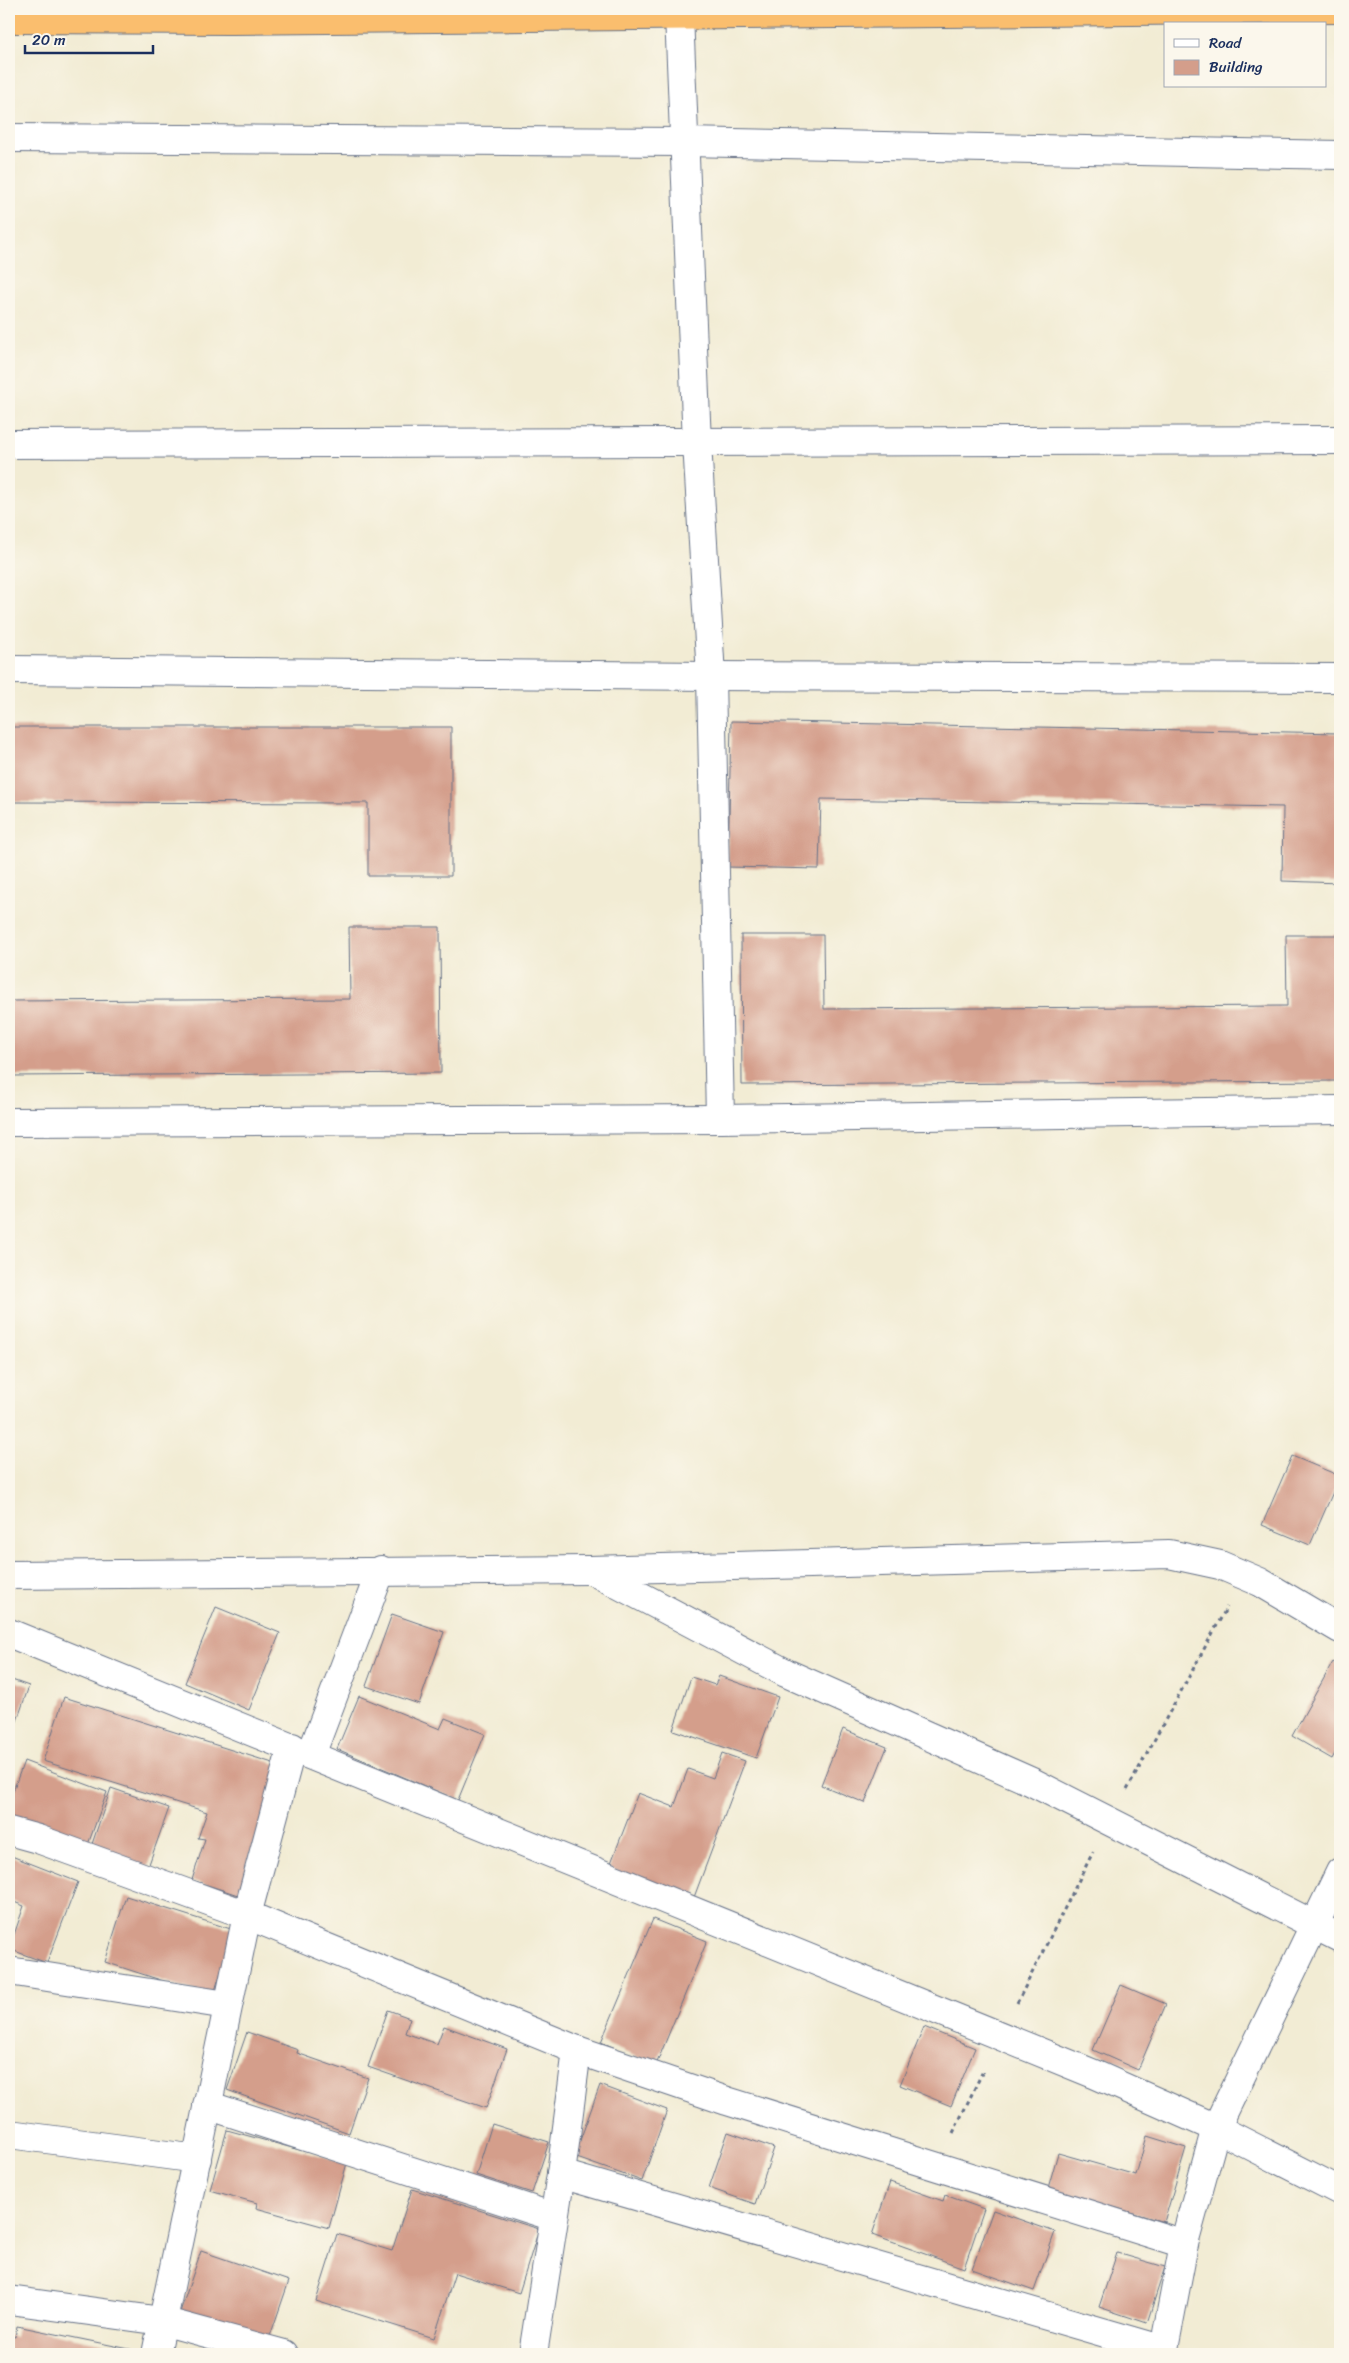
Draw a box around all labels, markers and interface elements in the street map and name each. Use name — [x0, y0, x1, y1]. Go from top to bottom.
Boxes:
scale bar — [25, 22, 152, 54]
legend — [1164, 22, 1326, 88]
text: 20 m — [32, 27, 66, 53]
text: Road — [1209, 30, 1242, 56]
text: Building — [1209, 54, 1263, 80]

